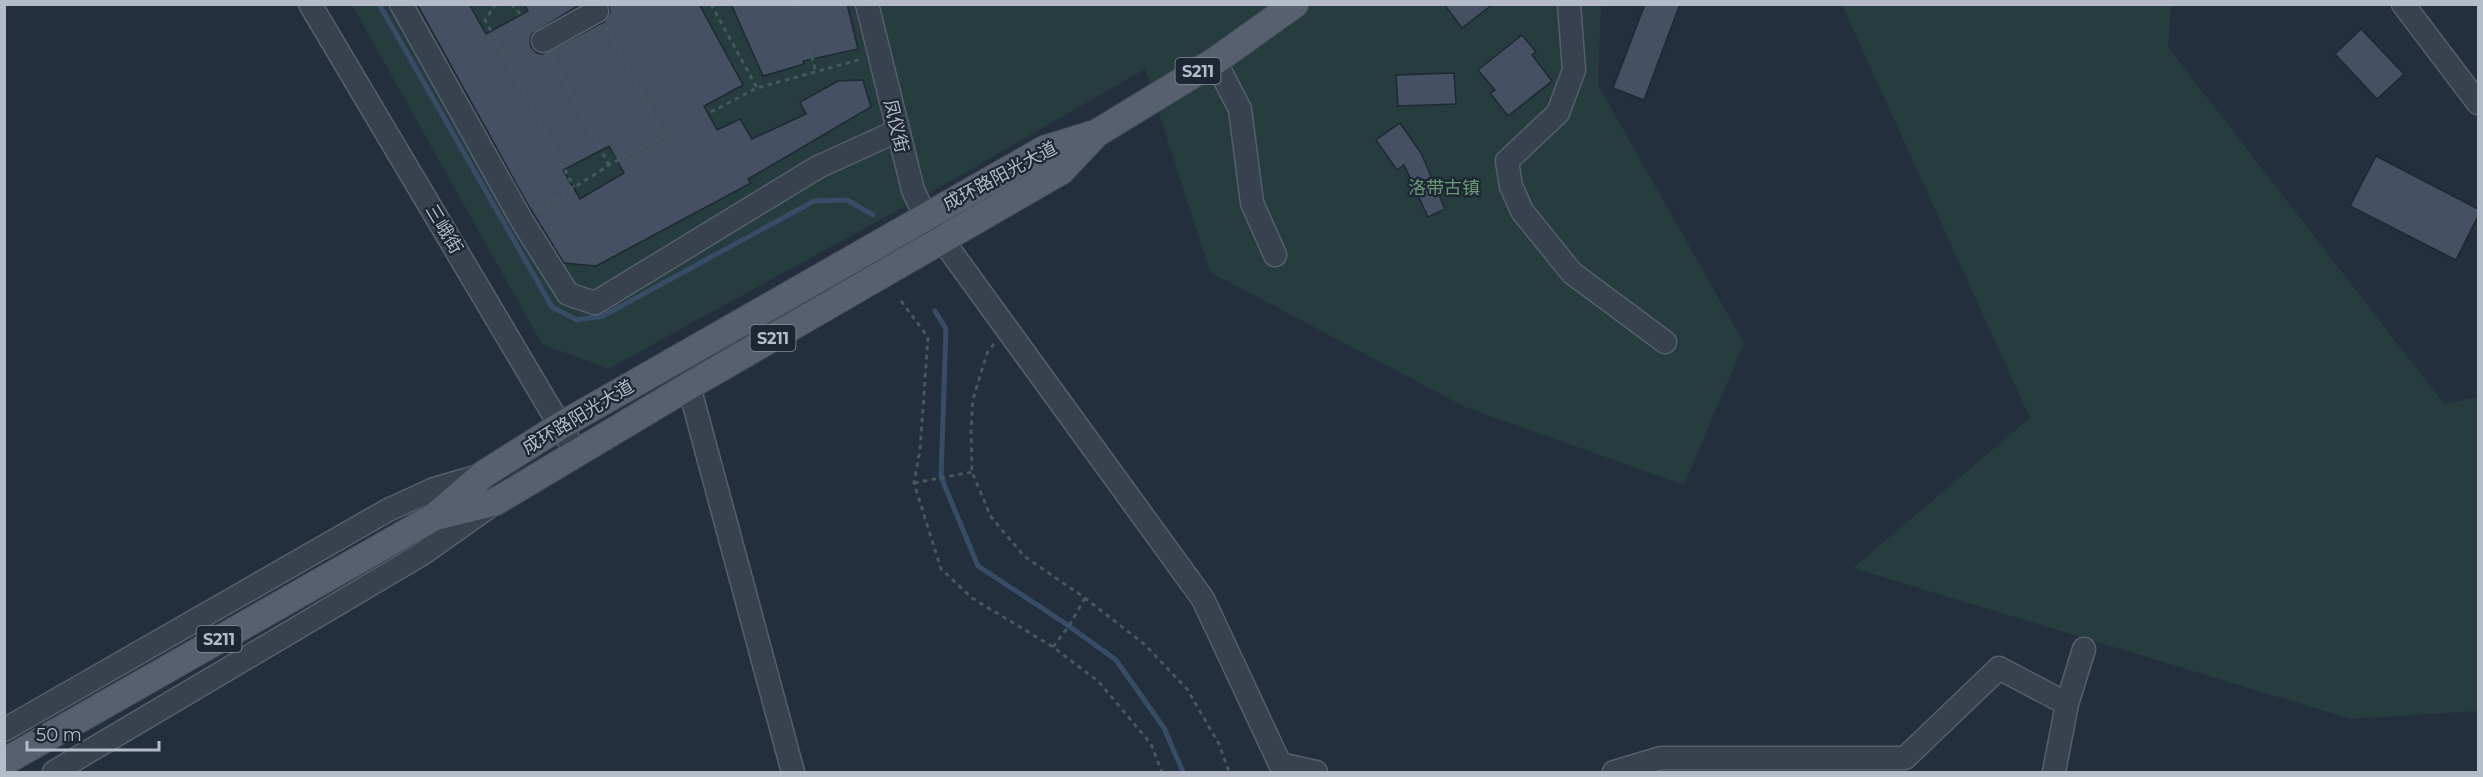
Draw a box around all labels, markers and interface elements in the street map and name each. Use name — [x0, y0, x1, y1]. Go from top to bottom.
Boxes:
road number: S211 — [1176, 58, 1220, 84]
street label: 凤仪街 — [879, 97, 913, 155]
street label: 成环路阳光大道 — [939, 137, 1061, 215]
park label: 洛带古镇 — [1408, 177, 1480, 199]
street label: 三峨街 — [421, 200, 467, 258]
road number: S211 — [750, 325, 796, 351]
street label: 成环路阳光大道 — [518, 375, 638, 459]
road number: S211 — [196, 626, 242, 652]
scale bar — [27, 714, 159, 752]
text: 50 m — [36, 724, 82, 746]

